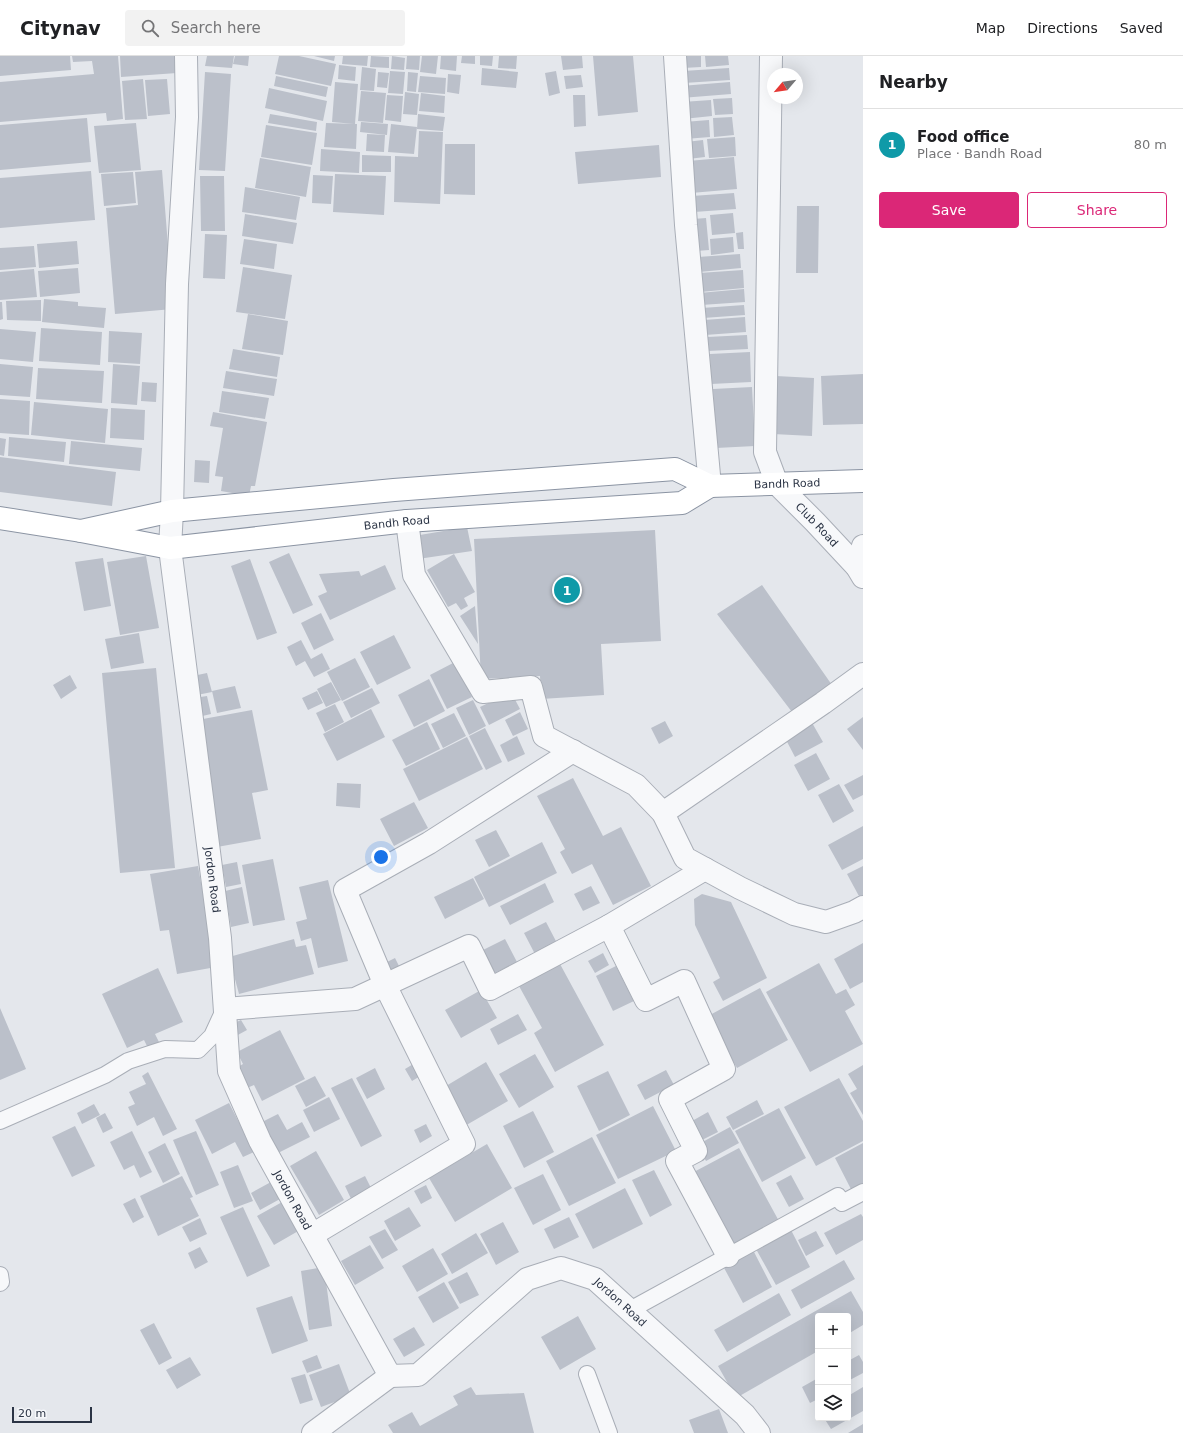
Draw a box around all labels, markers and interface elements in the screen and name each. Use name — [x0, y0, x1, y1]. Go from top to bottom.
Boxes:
search box — [125, 10, 405, 46]
text: Citynav — [20, 17, 101, 39]
icon: search — [139, 17, 161, 39]
text: Search here — [171, 19, 261, 37]
text: Map — [976, 20, 1005, 36]
text: Directions — [1027, 20, 1098, 36]
text: Saved — [1120, 20, 1163, 36]
north arrow — [767, 68, 803, 104]
text: Nearby — [879, 72, 948, 92]
text: Food office — [917, 128, 1009, 146]
text: 1 — [887, 137, 897, 152]
text: 80 m — [1134, 137, 1167, 152]
text: Place · Bandh Road — [917, 146, 1042, 161]
button: Save — [879, 192, 1019, 228]
button: Share — [1027, 192, 1167, 228]
street label: Bandh Road — [754, 476, 820, 491]
street label: Club Road — [793, 500, 841, 549]
street label: Bandh Road — [363, 513, 430, 532]
pin: 1 — [554, 575, 580, 605]
street label: Jordon Road — [202, 845, 223, 914]
your location — [371, 847, 391, 867]
street label: Jordon Road — [271, 1167, 314, 1232]
street label: Jordon Road — [591, 1274, 649, 1329]
map controls — [815, 1313, 851, 1421]
button: + — [815, 1313, 851, 1349]
button: − — [815, 1349, 851, 1385]
button: layers — [815, 1385, 851, 1421]
scale bar — [12, 1405, 92, 1424]
text: 20 m — [18, 1407, 46, 1420]

